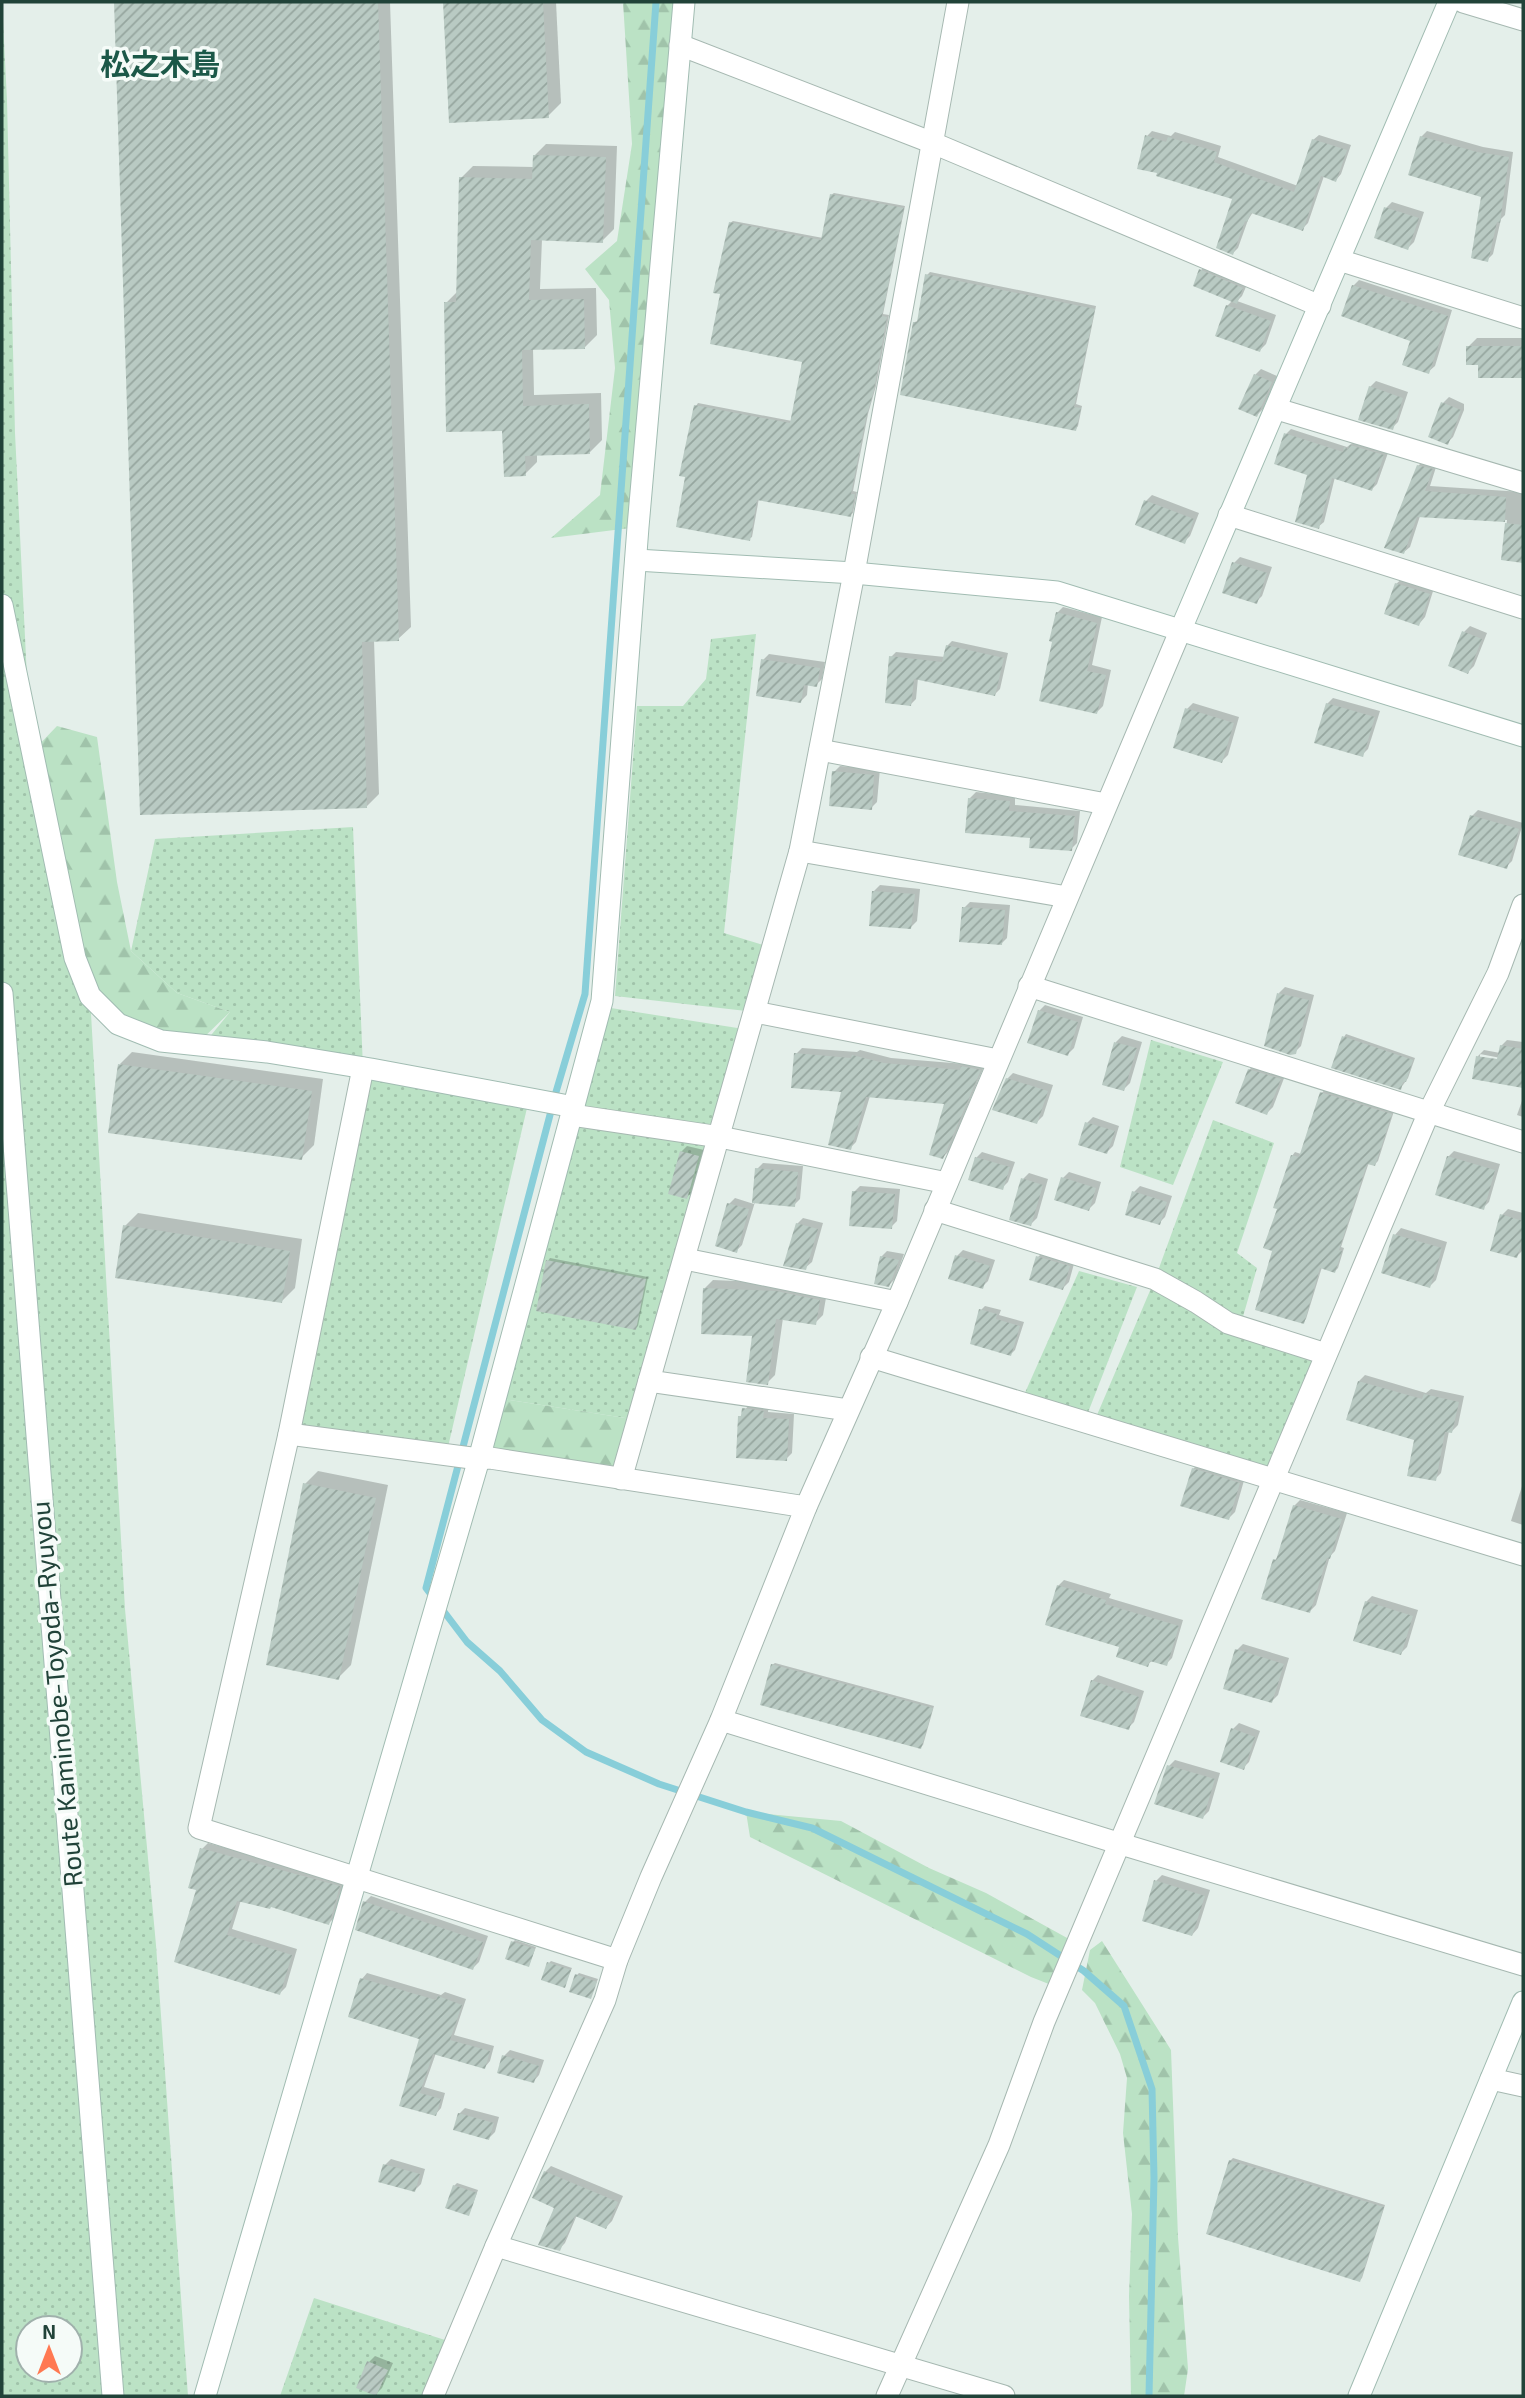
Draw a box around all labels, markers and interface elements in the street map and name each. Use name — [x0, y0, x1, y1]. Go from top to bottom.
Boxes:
district label: 松之木島 — [100, 45, 220, 81]
street label: Route Kaminobe-Toyoda-Ryuyou — [23, 1500, 88, 1888]
north arrow — [14, 2314, 84, 2384]
text: N — [42, 2320, 56, 2343]

